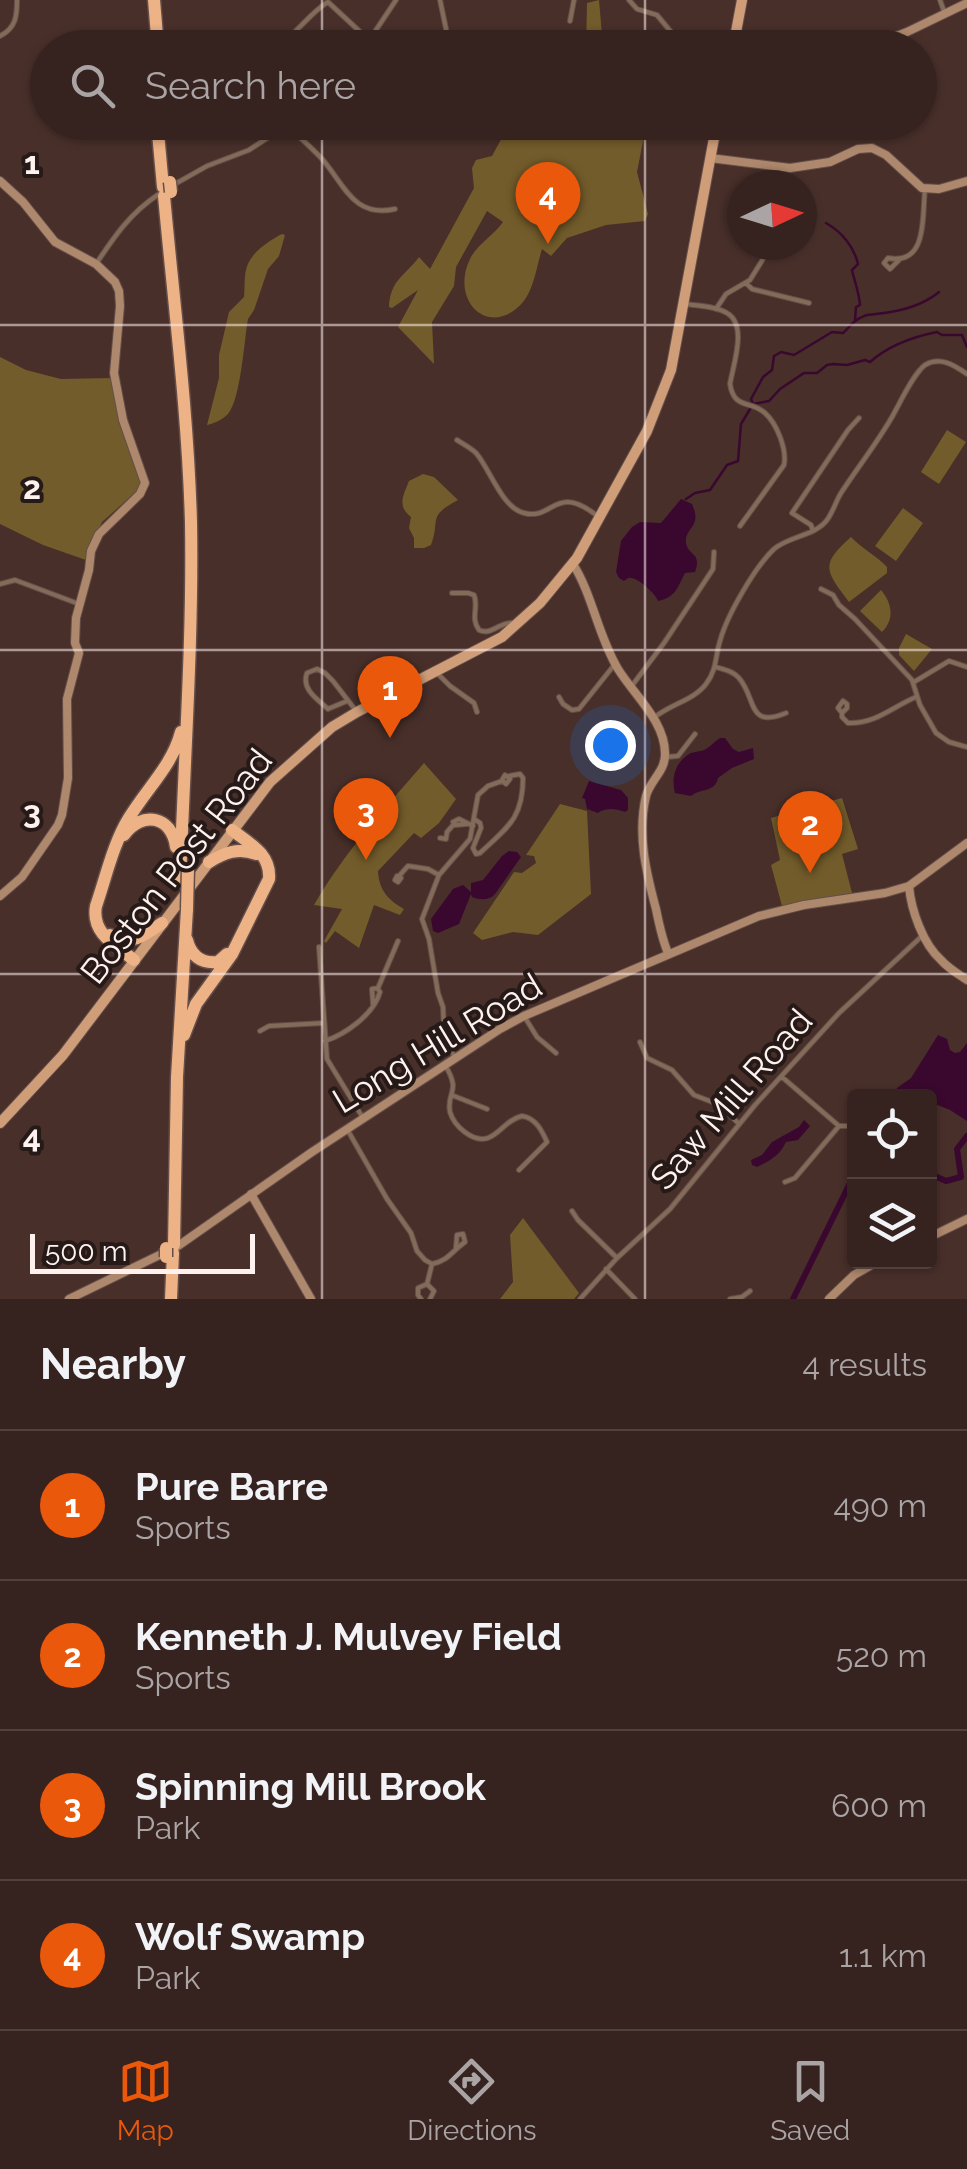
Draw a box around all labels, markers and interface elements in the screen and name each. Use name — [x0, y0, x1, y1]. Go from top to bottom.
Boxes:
search box — [30, 30, 937, 140]
icon: search — [65, 58, 120, 113]
text: Search here — [145, 63, 356, 108]
text: 1 — [24, 144, 40, 181]
pin: 4 — [516, 162, 580, 244]
north arrow — [727, 170, 817, 260]
text: 2 — [23, 469, 41, 506]
pin: 1 — [358, 656, 422, 738]
your location — [585, 720, 636, 771]
street label: Boston Post Road — [72, 741, 280, 991]
pin: 3 — [334, 778, 398, 860]
pin: 2 — [778, 790, 842, 873]
text: 3 — [23, 793, 41, 830]
street label: Long Hill Road — [325, 965, 549, 1121]
street label: Saw Mill Road — [642, 1001, 820, 1197]
map controls — [847, 1089, 937, 1269]
button: locate — [847, 1089, 937, 1179]
text: 4 — [23, 1118, 41, 1155]
button: layers — [847, 1179, 937, 1269]
scale bar — [30, 1229, 255, 1274]
text: 500 m — [45, 1235, 127, 1268]
text: Nearby — [40, 1340, 186, 1389]
text: 4 results — [803, 1346, 927, 1383]
text: Pure Barre — [135, 1464, 328, 1509]
text: 1 — [65, 1487, 80, 1524]
text: 490 m — [834, 1487, 927, 1524]
text: Sports — [135, 1509, 231, 1546]
text: Kenneth J. Mulvey Field — [135, 1614, 562, 1659]
text: 2 — [63, 1637, 82, 1674]
text: 520 m — [836, 1637, 927, 1674]
text: Sports — [135, 1659, 231, 1696]
text: Spinning Mill Brook — [135, 1764, 486, 1809]
text: 3 — [64, 1787, 81, 1824]
text: 600 m — [831, 1787, 927, 1824]
text: Park — [135, 1809, 200, 1846]
text: Wolf Swamp — [135, 1914, 365, 1959]
text: 4 — [63, 1937, 82, 1974]
text: 1.1 km — [839, 1937, 927, 1974]
text: Park — [135, 1959, 200, 1996]
tab: Map — [117, 2054, 174, 2147]
tab: Directions — [407, 2054, 537, 2147]
tab: Saved — [770, 2054, 850, 2147]

